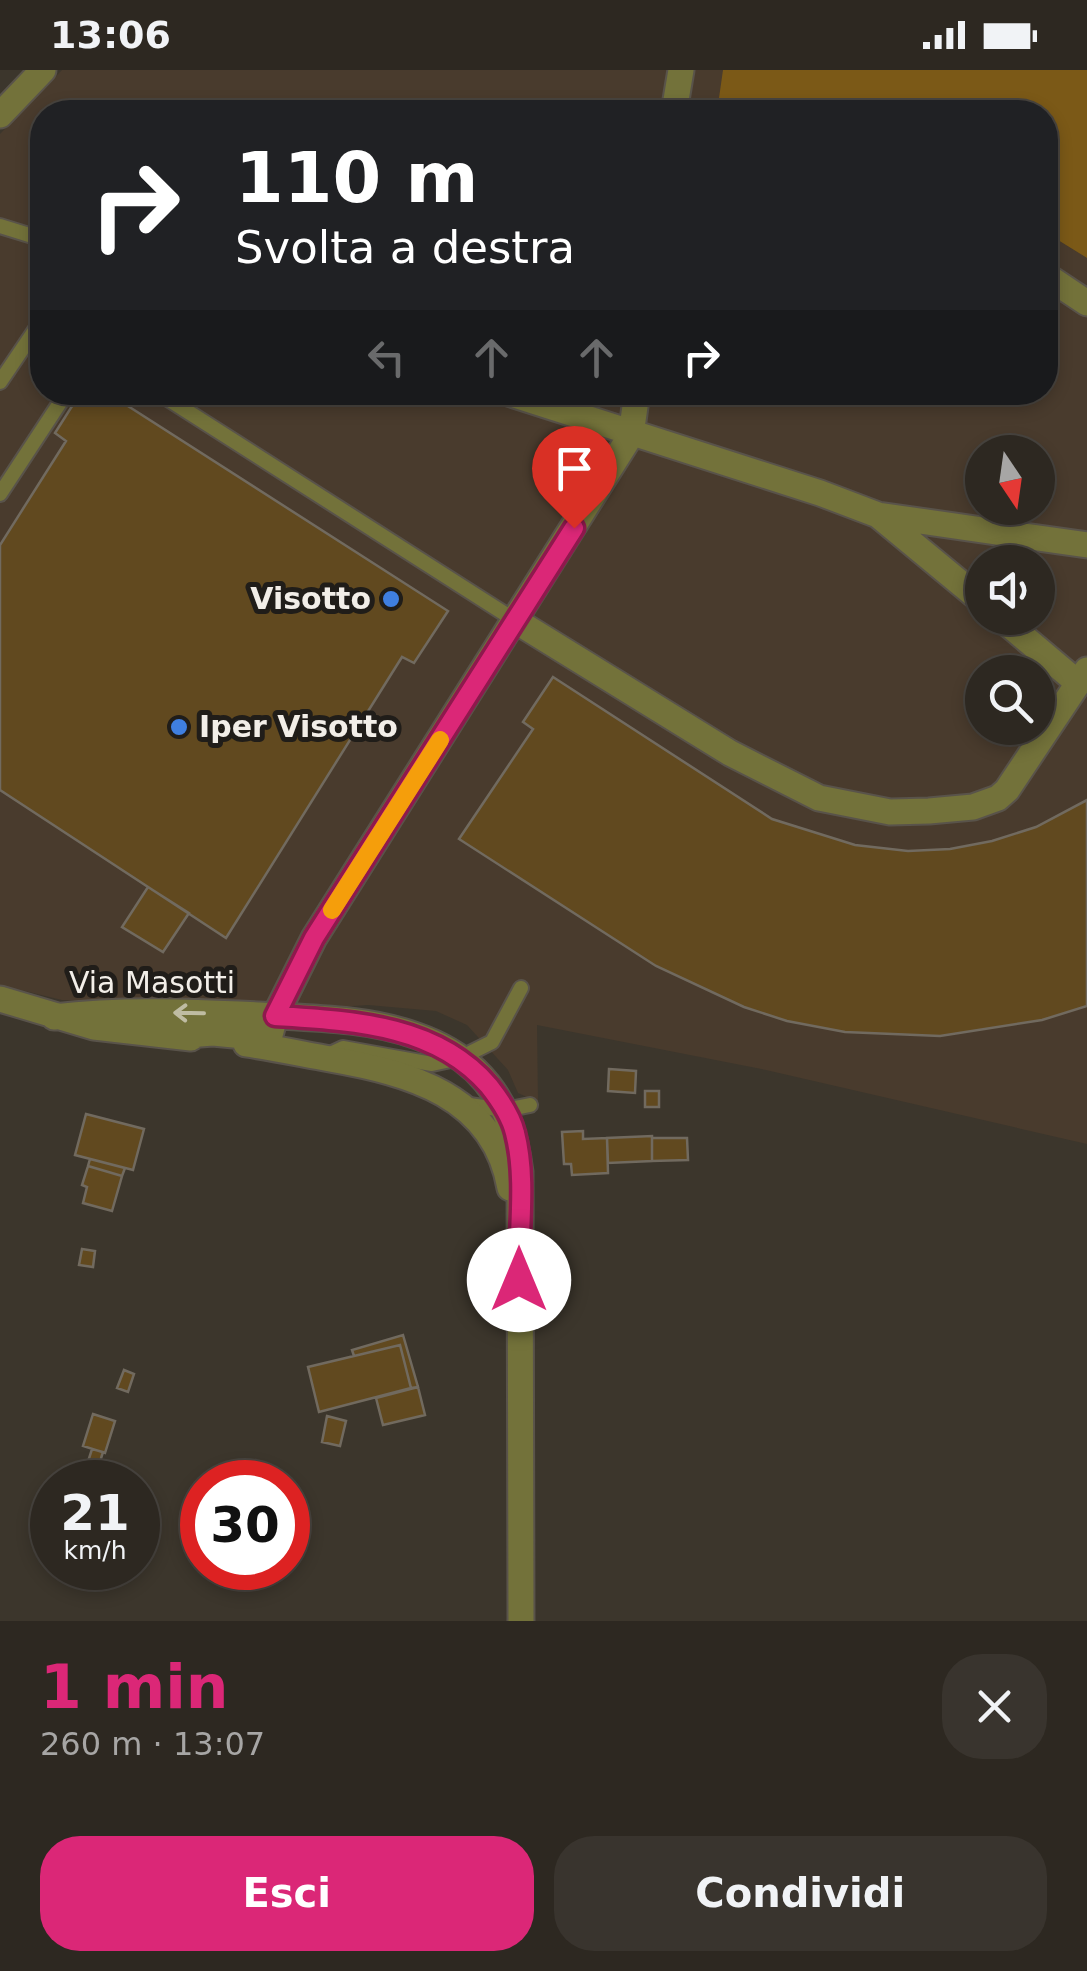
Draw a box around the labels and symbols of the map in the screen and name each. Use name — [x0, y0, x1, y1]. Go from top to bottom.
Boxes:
pin — [532, 426, 617, 529]
north arrow — [965, 435, 1055, 525]
place label: Visotto — [250, 581, 371, 616]
marker: Visotto — [380, 588, 402, 610]
place label: Iper Visotto — [199, 709, 398, 744]
marker: Iper Visotto — [168, 716, 190, 738]
street label: Via Masotti — [69, 965, 235, 1000]
one-way arrow — [174, 1004, 206, 1022]
position arrow — [467, 1228, 571, 1332]
speed limit sign: 30 — [180, 1460, 310, 1590]

